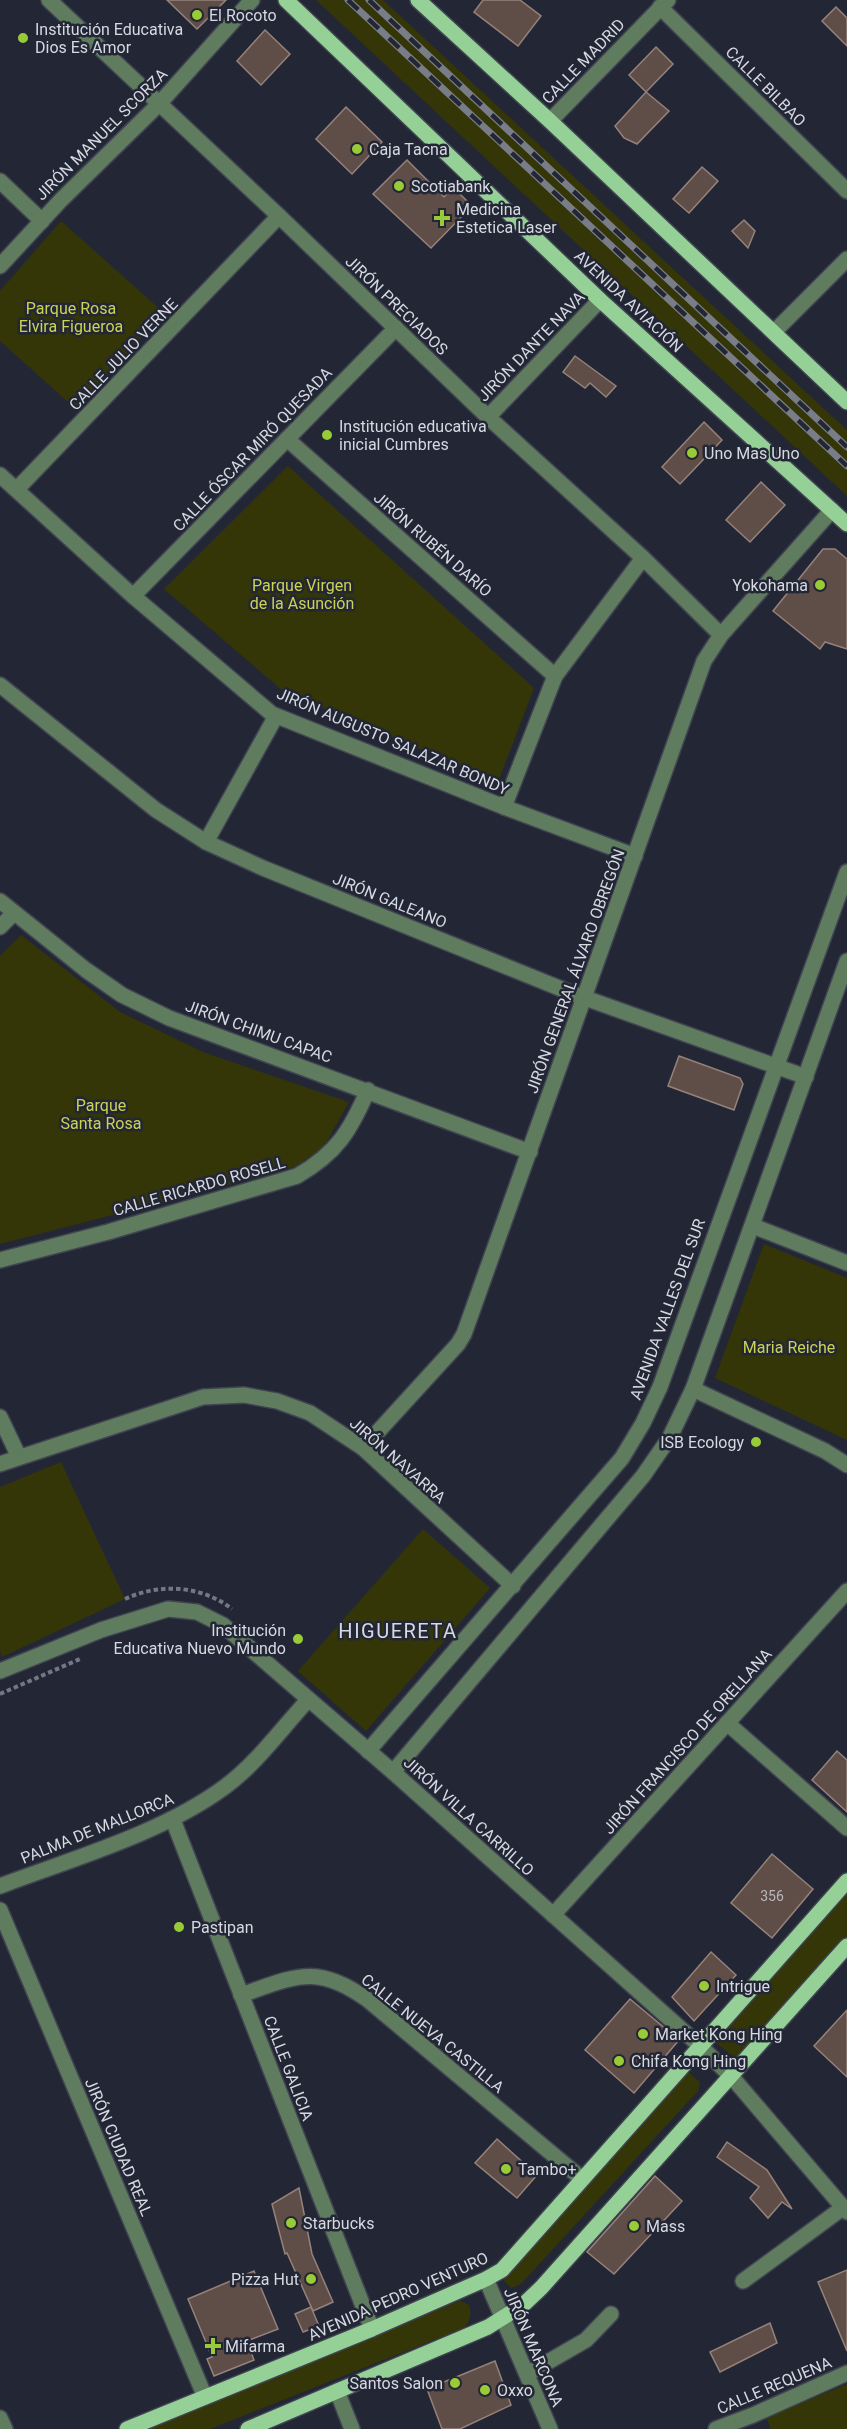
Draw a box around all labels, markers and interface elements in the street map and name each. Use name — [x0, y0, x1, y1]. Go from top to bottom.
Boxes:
place label: El Rocoto — [209, 6, 277, 25]
marker: El Rocoto — [190, 8, 204, 22]
street label: CALLE MADRID — [538, 15, 629, 108]
place label: Institución Educativa Dios Es Amor — [35, 20, 183, 57]
marker: Institución Educativa Dios Es Amor — [16, 31, 30, 45]
street label: CALLE BILBAO — [722, 42, 810, 130]
street label: JIRÓN MANUEL SCORZA — [31, 63, 172, 204]
place label: Caja Tacna — [369, 140, 448, 159]
marker: Caja Tacna — [350, 142, 364, 156]
place label: Scotiabank — [411, 177, 491, 196]
marker: Scotiabank — [392, 179, 406, 193]
place label: Medicina Estetica Laser — [456, 200, 557, 237]
marker: Medicina Estetica Laser — [433, 209, 451, 227]
street label: AVENIDA AVIACIÓN — [570, 245, 688, 357]
street label: JIRÓN PRECIADOS — [342, 251, 452, 359]
street label: JIRÓN DANTE NAVA — [473, 286, 589, 405]
street label: CALLE JULIO VERNE — [65, 295, 182, 414]
park label: Parque Rosa Elvira Figueroa — [19, 299, 123, 336]
street label: CALLE ÓSCAR MIRÓ QUESADA — [168, 362, 336, 535]
place label: Institución educativa inicial Cumbres — [339, 417, 487, 454]
marker: Institución educativa inicial Cumbres — [320, 428, 334, 442]
place label: Uno Mas Uno — [704, 444, 800, 463]
marker: Uno Mas Uno — [685, 446, 699, 460]
street label: JIRÓN RUBÉN DARÍO — [370, 487, 496, 601]
park label: Parque Virgen de la Asunción — [250, 576, 354, 613]
place label: Yokohama — [732, 576, 808, 595]
marker: Yokohama — [813, 578, 827, 592]
street label: JIRÓN AUGUSTO SALAZAR BONDY — [274, 683, 513, 799]
street label: JIRÓN GENERAL ÁLVARO OBREGÓN — [521, 846, 629, 1096]
street label: JIRÓN GALEANO — [330, 868, 450, 932]
street label: JIRÓN CHIMU CAPAC — [183, 995, 335, 1067]
park label: Parque Santa Rosa — [61, 1096, 141, 1133]
street label: CALLE RICARDO ROSELL — [111, 1153, 288, 1220]
street label: AVENIDA VALLES DEL SUR — [626, 1216, 709, 1402]
park label: Maria Reiche — [743, 1338, 835, 1357]
street label: JIRÓN NAVARRA — [346, 1413, 451, 1508]
place label: ISB Ecology — [660, 1433, 744, 1452]
marker: ISB Ecology — [749, 1435, 763, 1449]
district label: HIGUERETA — [338, 1619, 458, 1643]
place label: Institución Educativa Nuevo Mundo — [114, 1621, 286, 1658]
marker: Institución Educativa Nuevo Mundo — [291, 1632, 305, 1646]
street label: JIRÓN FRANCISCO DE ORELLANA — [598, 1644, 776, 1838]
street label: JIRÓN VILLA CARRILLO — [400, 1752, 538, 1880]
street label: PALMA DE MALLORCA — [18, 1789, 177, 1868]
house number: 356 — [760, 1888, 784, 1904]
place label: Pastipan — [191, 1918, 254, 1937]
marker: Pastipan — [172, 1920, 186, 1934]
street label: CALLE NUEVA CASTILLA — [357, 1970, 508, 2097]
place label: Intrigue — [716, 1977, 770, 1996]
marker: Intrigue — [697, 1979, 711, 1993]
street label: CALLE GALICIA — [260, 2013, 317, 2124]
place label: Market Kong Hing — [655, 2025, 783, 2044]
marker: Market Kong Hing — [636, 2027, 650, 2041]
place label: Chifa Kong Hing — [631, 2052, 746, 2071]
marker: Chifa Kong Hing — [612, 2054, 626, 2068]
street label: JIRÓN CIUDAD REAL — [81, 2075, 157, 2219]
place label: Tambo+ — [518, 2160, 577, 2179]
marker: Tambo+ — [499, 2162, 513, 2176]
place label: Starbucks — [303, 2214, 374, 2233]
marker: Starbucks — [284, 2216, 298, 2230]
place label: Mass — [646, 2217, 685, 2236]
marker: Mass — [627, 2219, 641, 2233]
street label: AVENIDA PEDRO VENTURO — [305, 2248, 491, 2345]
place label: Pizza Hut — [231, 2270, 299, 2289]
marker: Pizza Hut — [304, 2272, 318, 2286]
street label: JIRÓN MARCONA — [500, 2285, 568, 2410]
place label: Mifarma — [225, 2337, 285, 2356]
marker: Mifarma — [206, 2339, 220, 2353]
street label: CALLE REQUENA — [714, 2353, 835, 2418]
place label: Santos Salon — [349, 2374, 443, 2393]
marker: Santos Salon — [448, 2376, 462, 2390]
place label: Oxxo — [497, 2381, 533, 2400]
marker: Oxxo — [478, 2383, 492, 2397]

